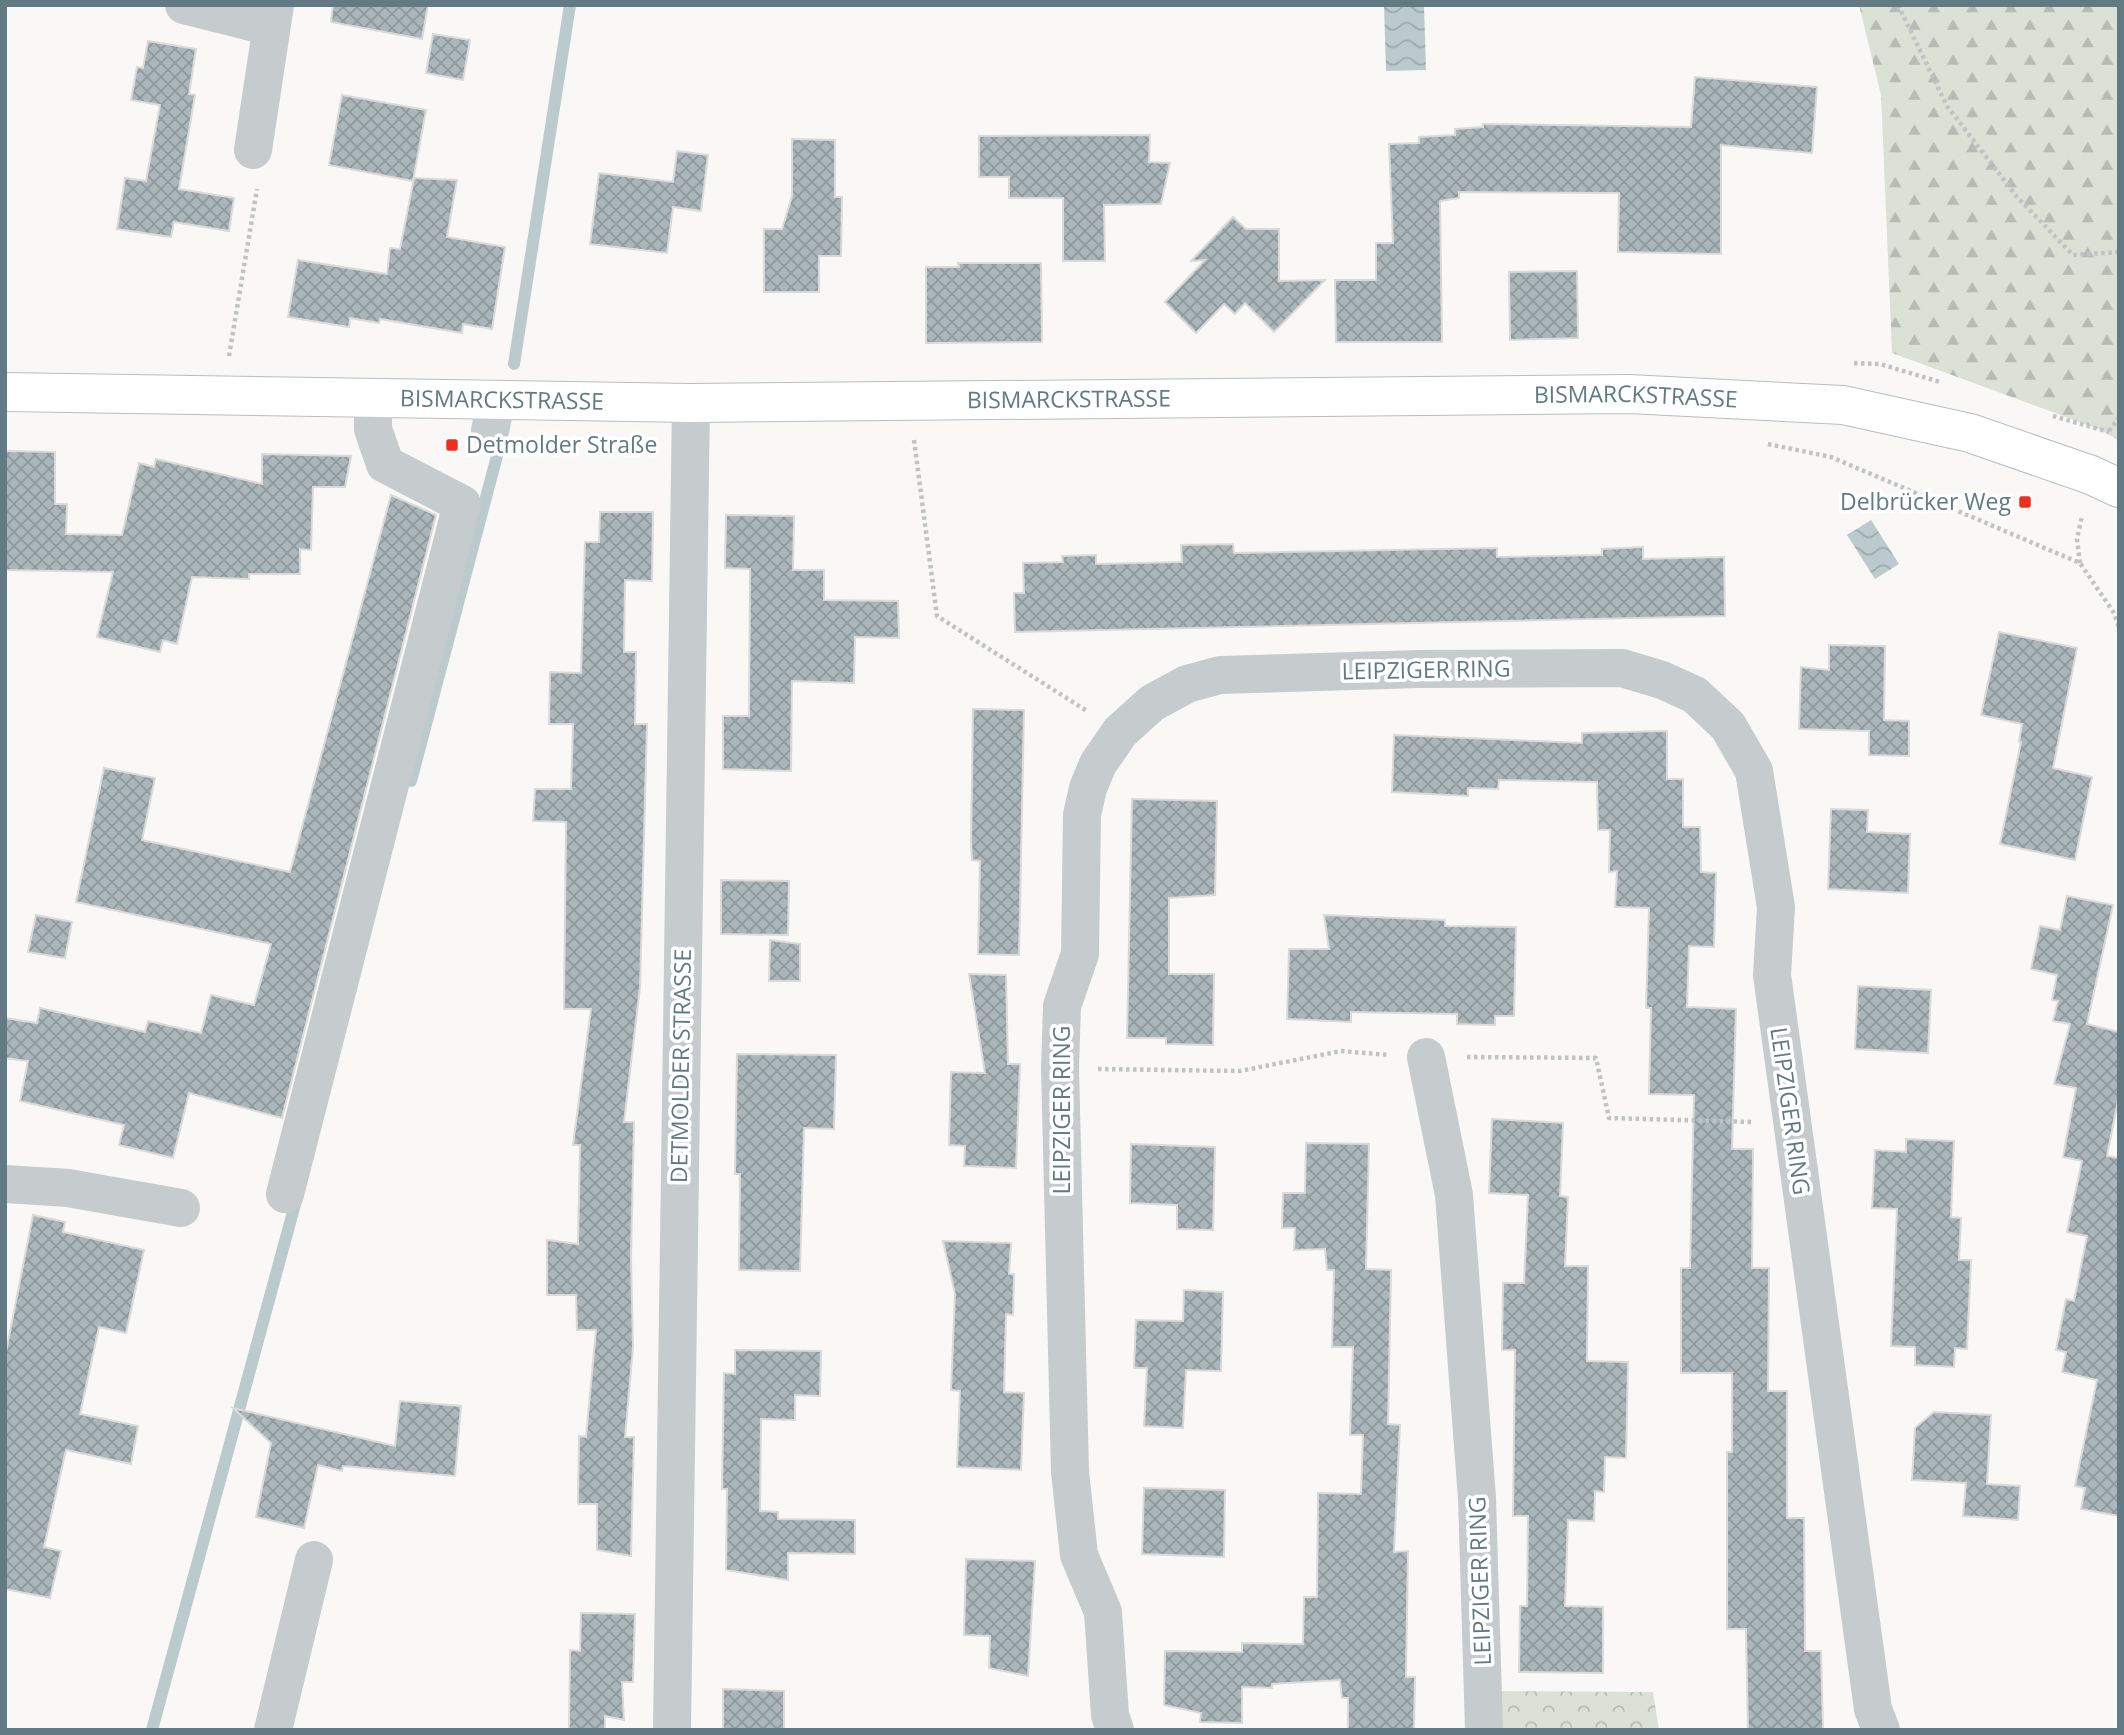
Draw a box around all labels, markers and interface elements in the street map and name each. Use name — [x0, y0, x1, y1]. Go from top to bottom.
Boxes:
street label: BISMARCKSTRASSE — [1534, 377, 1739, 415]
street label: BISMARCKSTRASSE — [400, 381, 604, 417]
street label: BISMARCKSTRASSE — [967, 381, 1171, 415]
place label: Detmolder Straße — [466, 428, 657, 460]
marker: Detmolder Straße — [444, 437, 460, 453]
place label: Delbrücker Weg — [1840, 485, 2011, 517]
marker: Delbrücker Weg — [2017, 494, 2033, 510]
street label: LEIPZIGER RING — [1341, 652, 1511, 686]
street label: DETMOLDER STRASSE — [662, 949, 698, 1183]
street label: LEIPZIGER RING — [1763, 1025, 1819, 1197]
street label: LEIPZIGER RING — [1045, 1026, 1077, 1194]
street label: LEIPZIGER RING — [1460, 1496, 1498, 1666]

